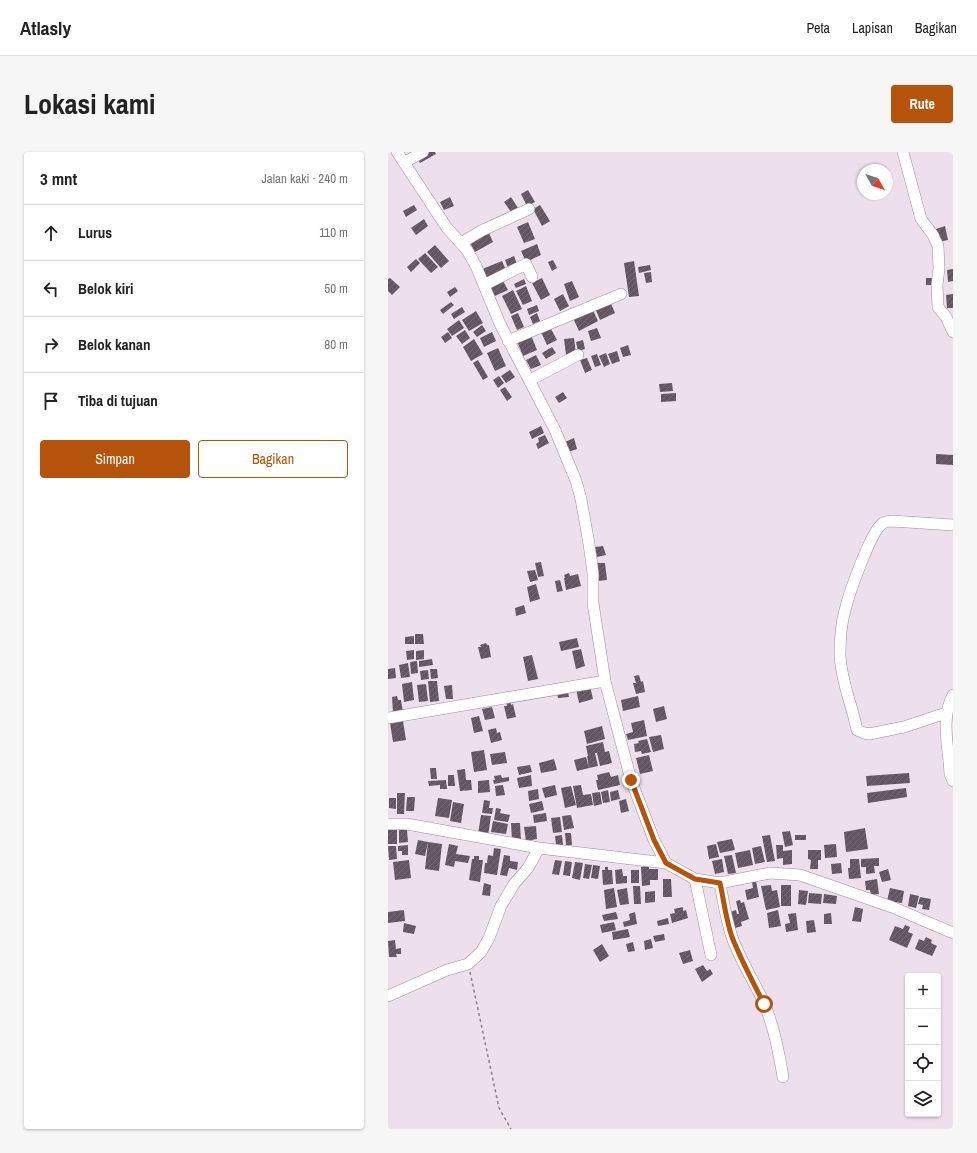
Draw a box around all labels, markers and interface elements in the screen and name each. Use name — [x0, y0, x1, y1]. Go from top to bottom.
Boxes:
text: Atlasly — [20, 15, 71, 41]
text: Peta — [806, 19, 830, 37]
text: Lapisan — [852, 19, 893, 37]
text: Bagikan — [915, 19, 957, 37]
text: Lokasi kami — [24, 85, 155, 123]
button: Rute — [891, 85, 953, 123]
north arrow — [857, 164, 893, 200]
text: 3 mnt — [40, 167, 77, 190]
text: Jalan kaki · 240 m — [261, 170, 348, 187]
icon: ahead — [40, 222, 62, 244]
text: Lurus — [78, 222, 112, 243]
text: 110 m — [319, 224, 348, 241]
icon: left — [40, 278, 62, 300]
text: Belok kiri — [78, 278, 133, 299]
text: 50 m — [324, 280, 348, 297]
icon: right — [40, 334, 62, 356]
text: Belok kanan — [78, 334, 150, 355]
text: 80 m — [324, 336, 348, 353]
icon: arrive — [40, 390, 62, 412]
text: Tiba di tujuan — [78, 390, 158, 411]
button: Simpan — [40, 440, 190, 478]
button: Bagikan — [198, 440, 348, 478]
route end — [622, 771, 640, 789]
map controls — [905, 973, 941, 1117]
button: + — [905, 973, 941, 1009]
route start — [755, 995, 773, 1013]
button: − — [905, 1009, 941, 1045]
button: locate — [905, 1045, 941, 1081]
button: layers — [905, 1081, 941, 1117]

